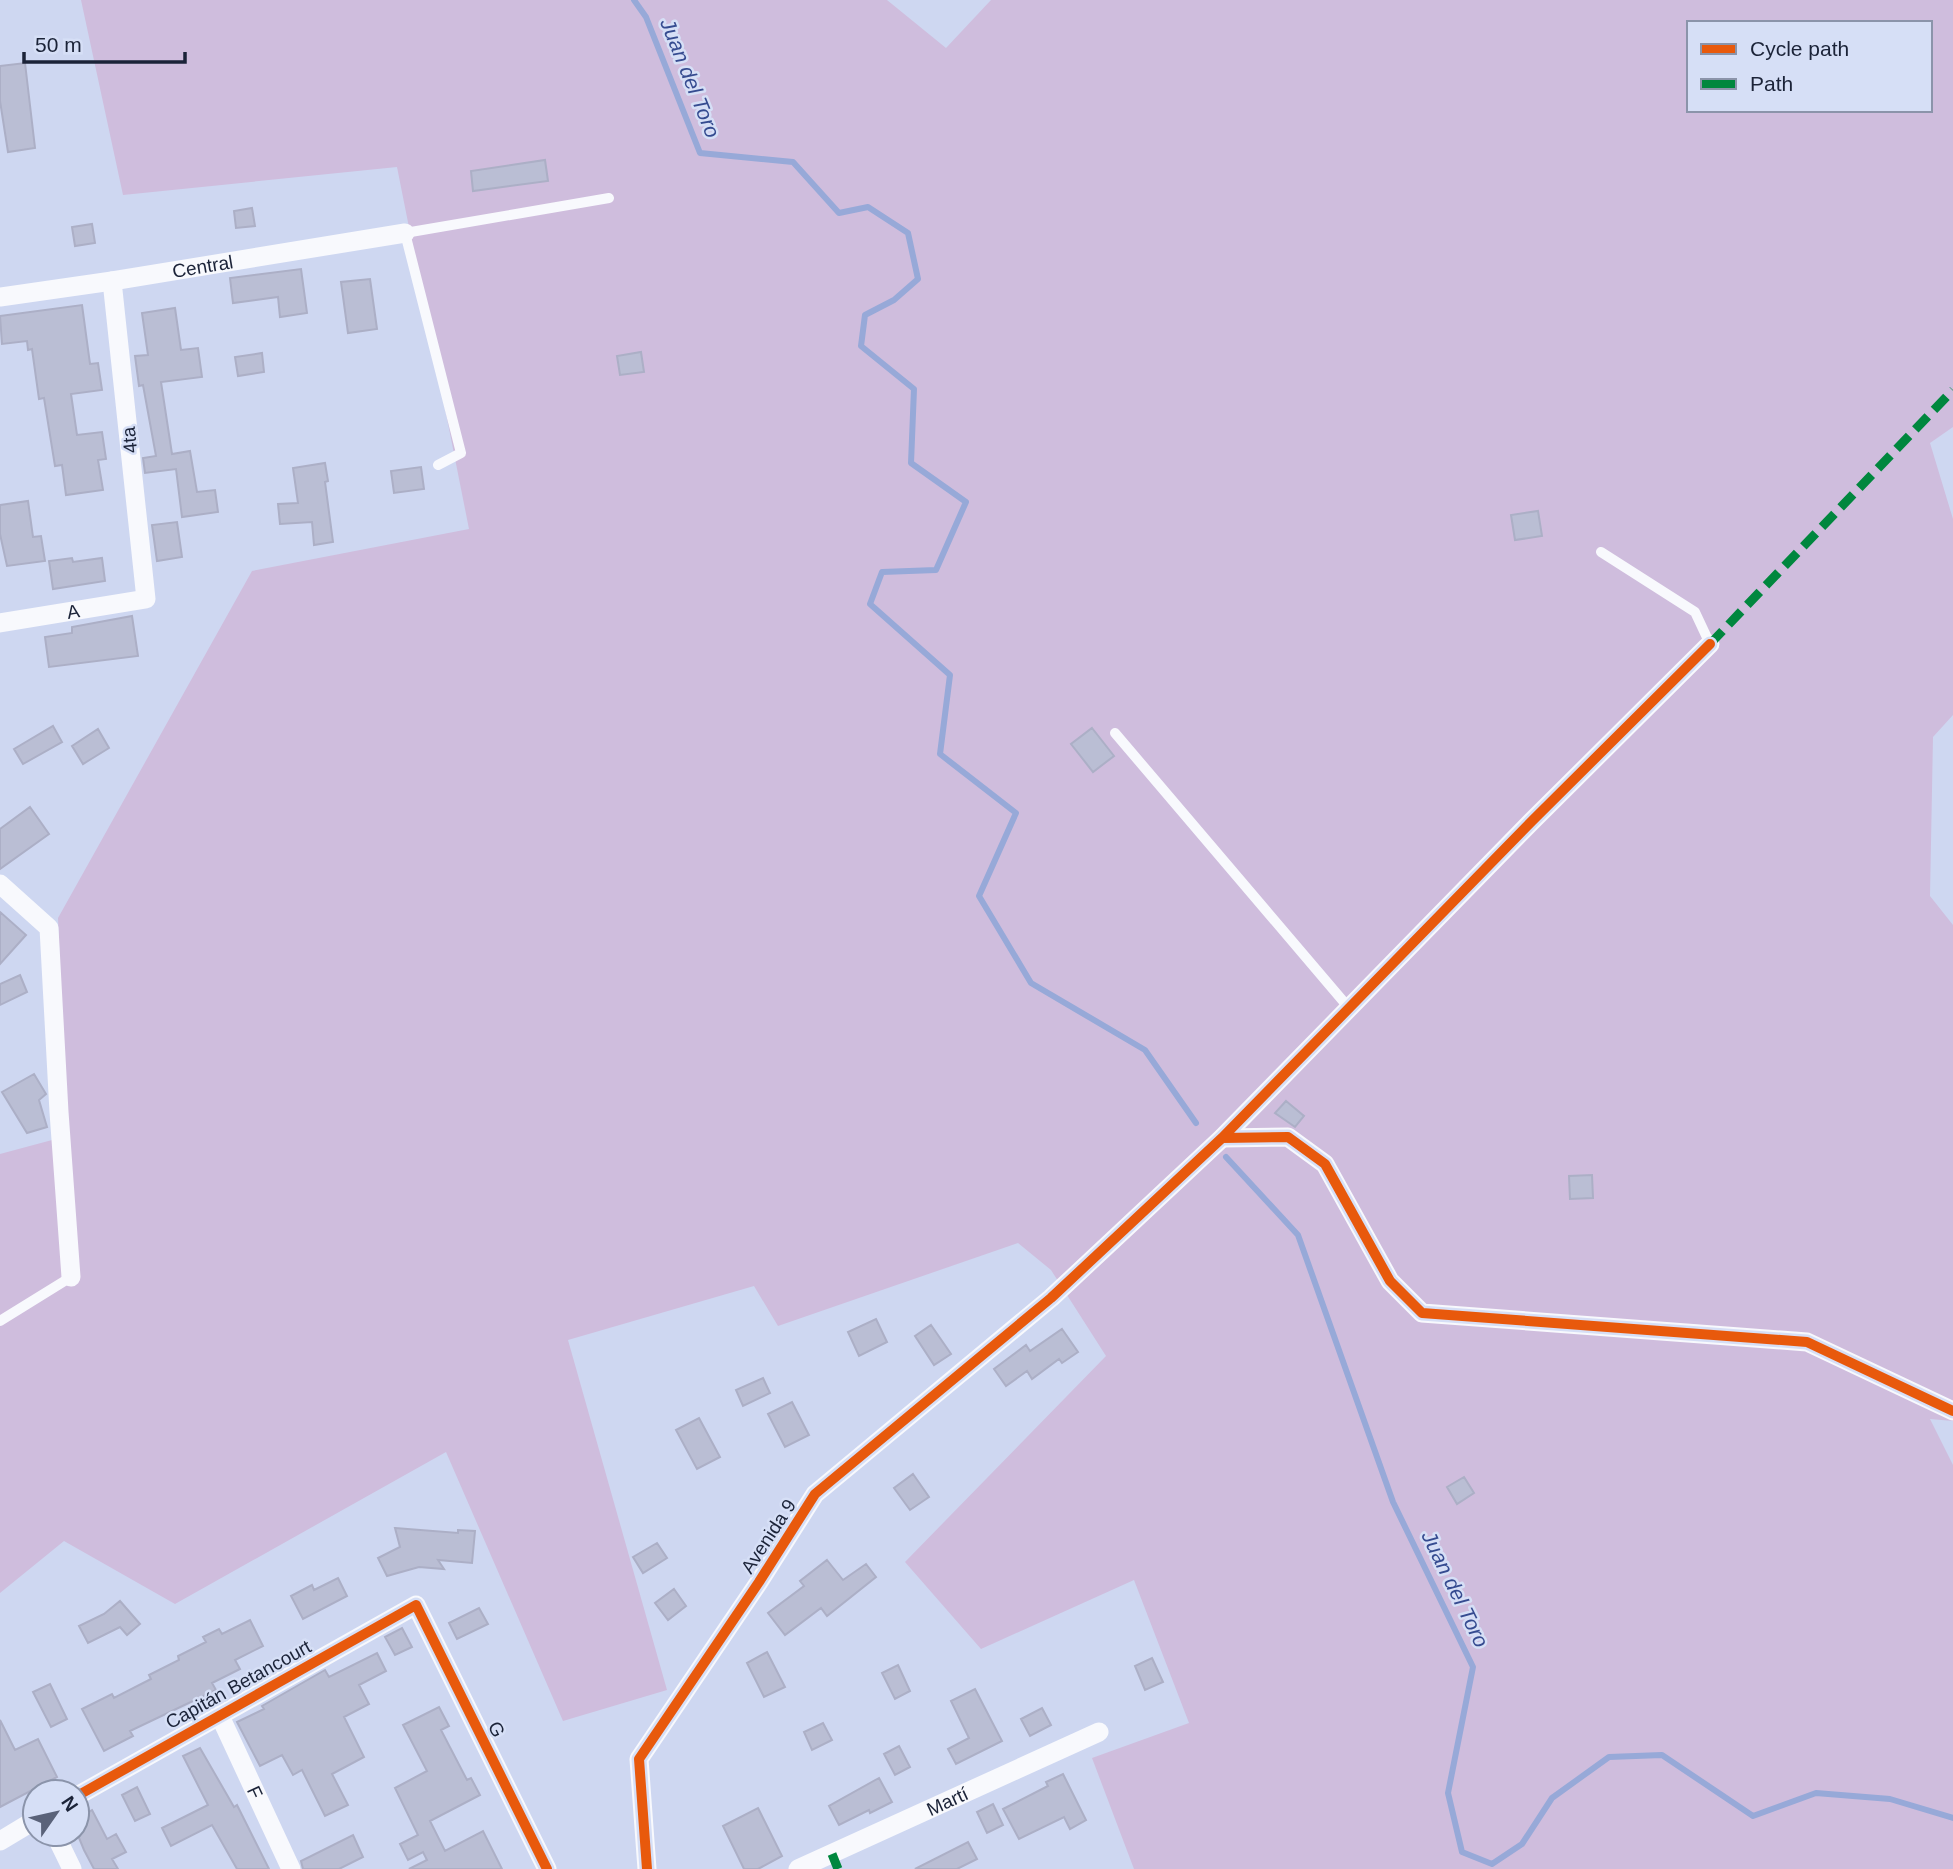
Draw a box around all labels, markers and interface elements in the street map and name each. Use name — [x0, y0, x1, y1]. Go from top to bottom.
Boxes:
water label: Juan del Toro — [656, 14, 725, 141]
scale bar — [24, 21, 186, 65]
legend — [1687, 21, 1932, 112]
text: 50 m — [35, 33, 82, 56]
text: Cycle path — [1750, 37, 1849, 60]
text: Path — [1750, 72, 1793, 95]
street label: Central — [171, 251, 235, 282]
street label: 4ta — [118, 425, 141, 454]
street label: A — [65, 600, 81, 623]
street label: Avenida 9 — [737, 1495, 800, 1577]
water label: Juan del Toro — [1417, 1526, 1494, 1651]
street label: Capitán Betancourt — [162, 1635, 315, 1733]
street label: G — [484, 1718, 509, 1740]
north arrow — [21, 1778, 91, 1848]
street label: F — [243, 1783, 267, 1802]
street label: Martí — [923, 1783, 972, 1820]
text: N — [57, 1792, 82, 1815]

